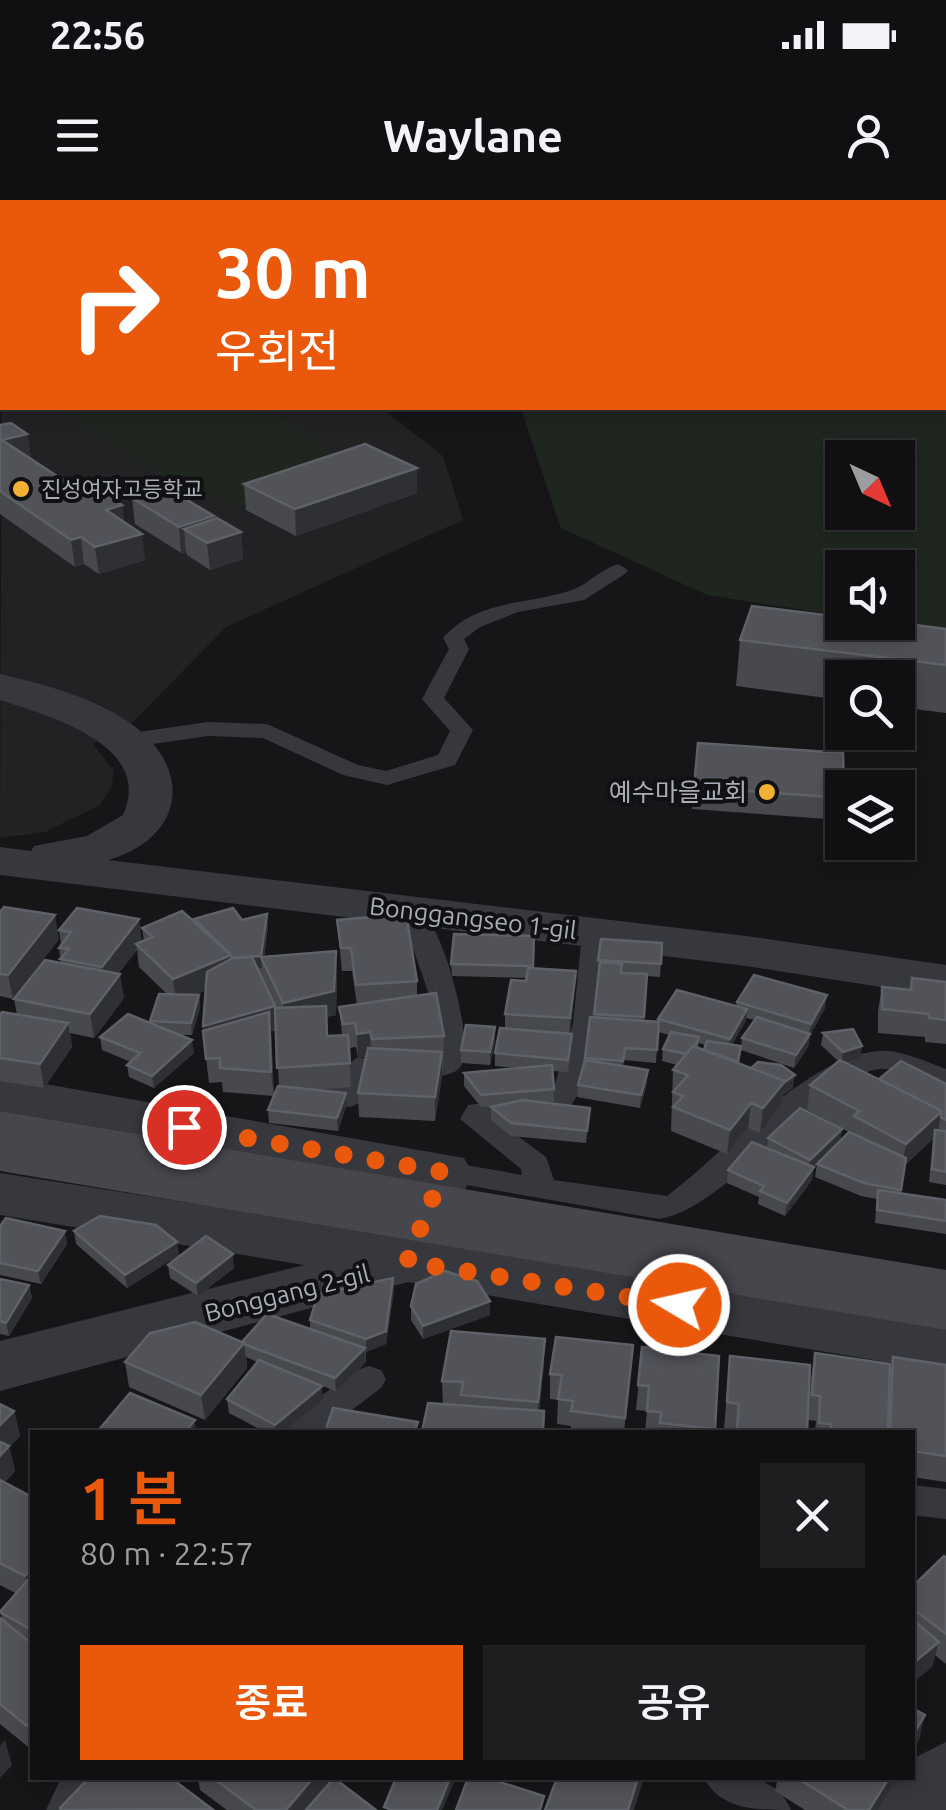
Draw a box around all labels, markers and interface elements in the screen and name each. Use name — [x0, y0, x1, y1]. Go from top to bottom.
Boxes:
text: 22:56 — [50, 14, 145, 56]
icon: menu — [50, 108, 105, 163]
icon: person — [841, 108, 896, 163]
text: Waylane — [383, 110, 563, 161]
text: 30 m — [215, 233, 371, 311]
icon: right — [50, 240, 180, 370]
text: 우회전 — [215, 325, 339, 376]
north arrow — [825, 440, 915, 530]
map controls — [825, 440, 915, 860]
place label: 진성여자고등학교 — [41, 476, 203, 501]
marker: 진성여자고등학교 — [10, 478, 32, 500]
button: sound — [825, 550, 915, 640]
button: search — [825, 660, 915, 750]
button: layers — [825, 770, 915, 860]
place label: 예수마을교회 — [609, 778, 747, 806]
marker: 예수마을교회 — [756, 781, 778, 803]
street label: Bonggangseo 1-gil — [368, 891, 578, 945]
pin — [142, 1085, 227, 1170]
icon: arrive — [157, 1100, 212, 1155]
position arrow — [627, 1253, 731, 1357]
street label: Bonggang 2-gil — [202, 1259, 372, 1327]
button: close — [760, 1463, 865, 1568]
text: 1 분 — [80, 1464, 183, 1531]
text: 80 m · 22:57 — [80, 1535, 254, 1571]
button: 종료 — [80, 1645, 463, 1760]
button: 공유 — [483, 1645, 865, 1760]

